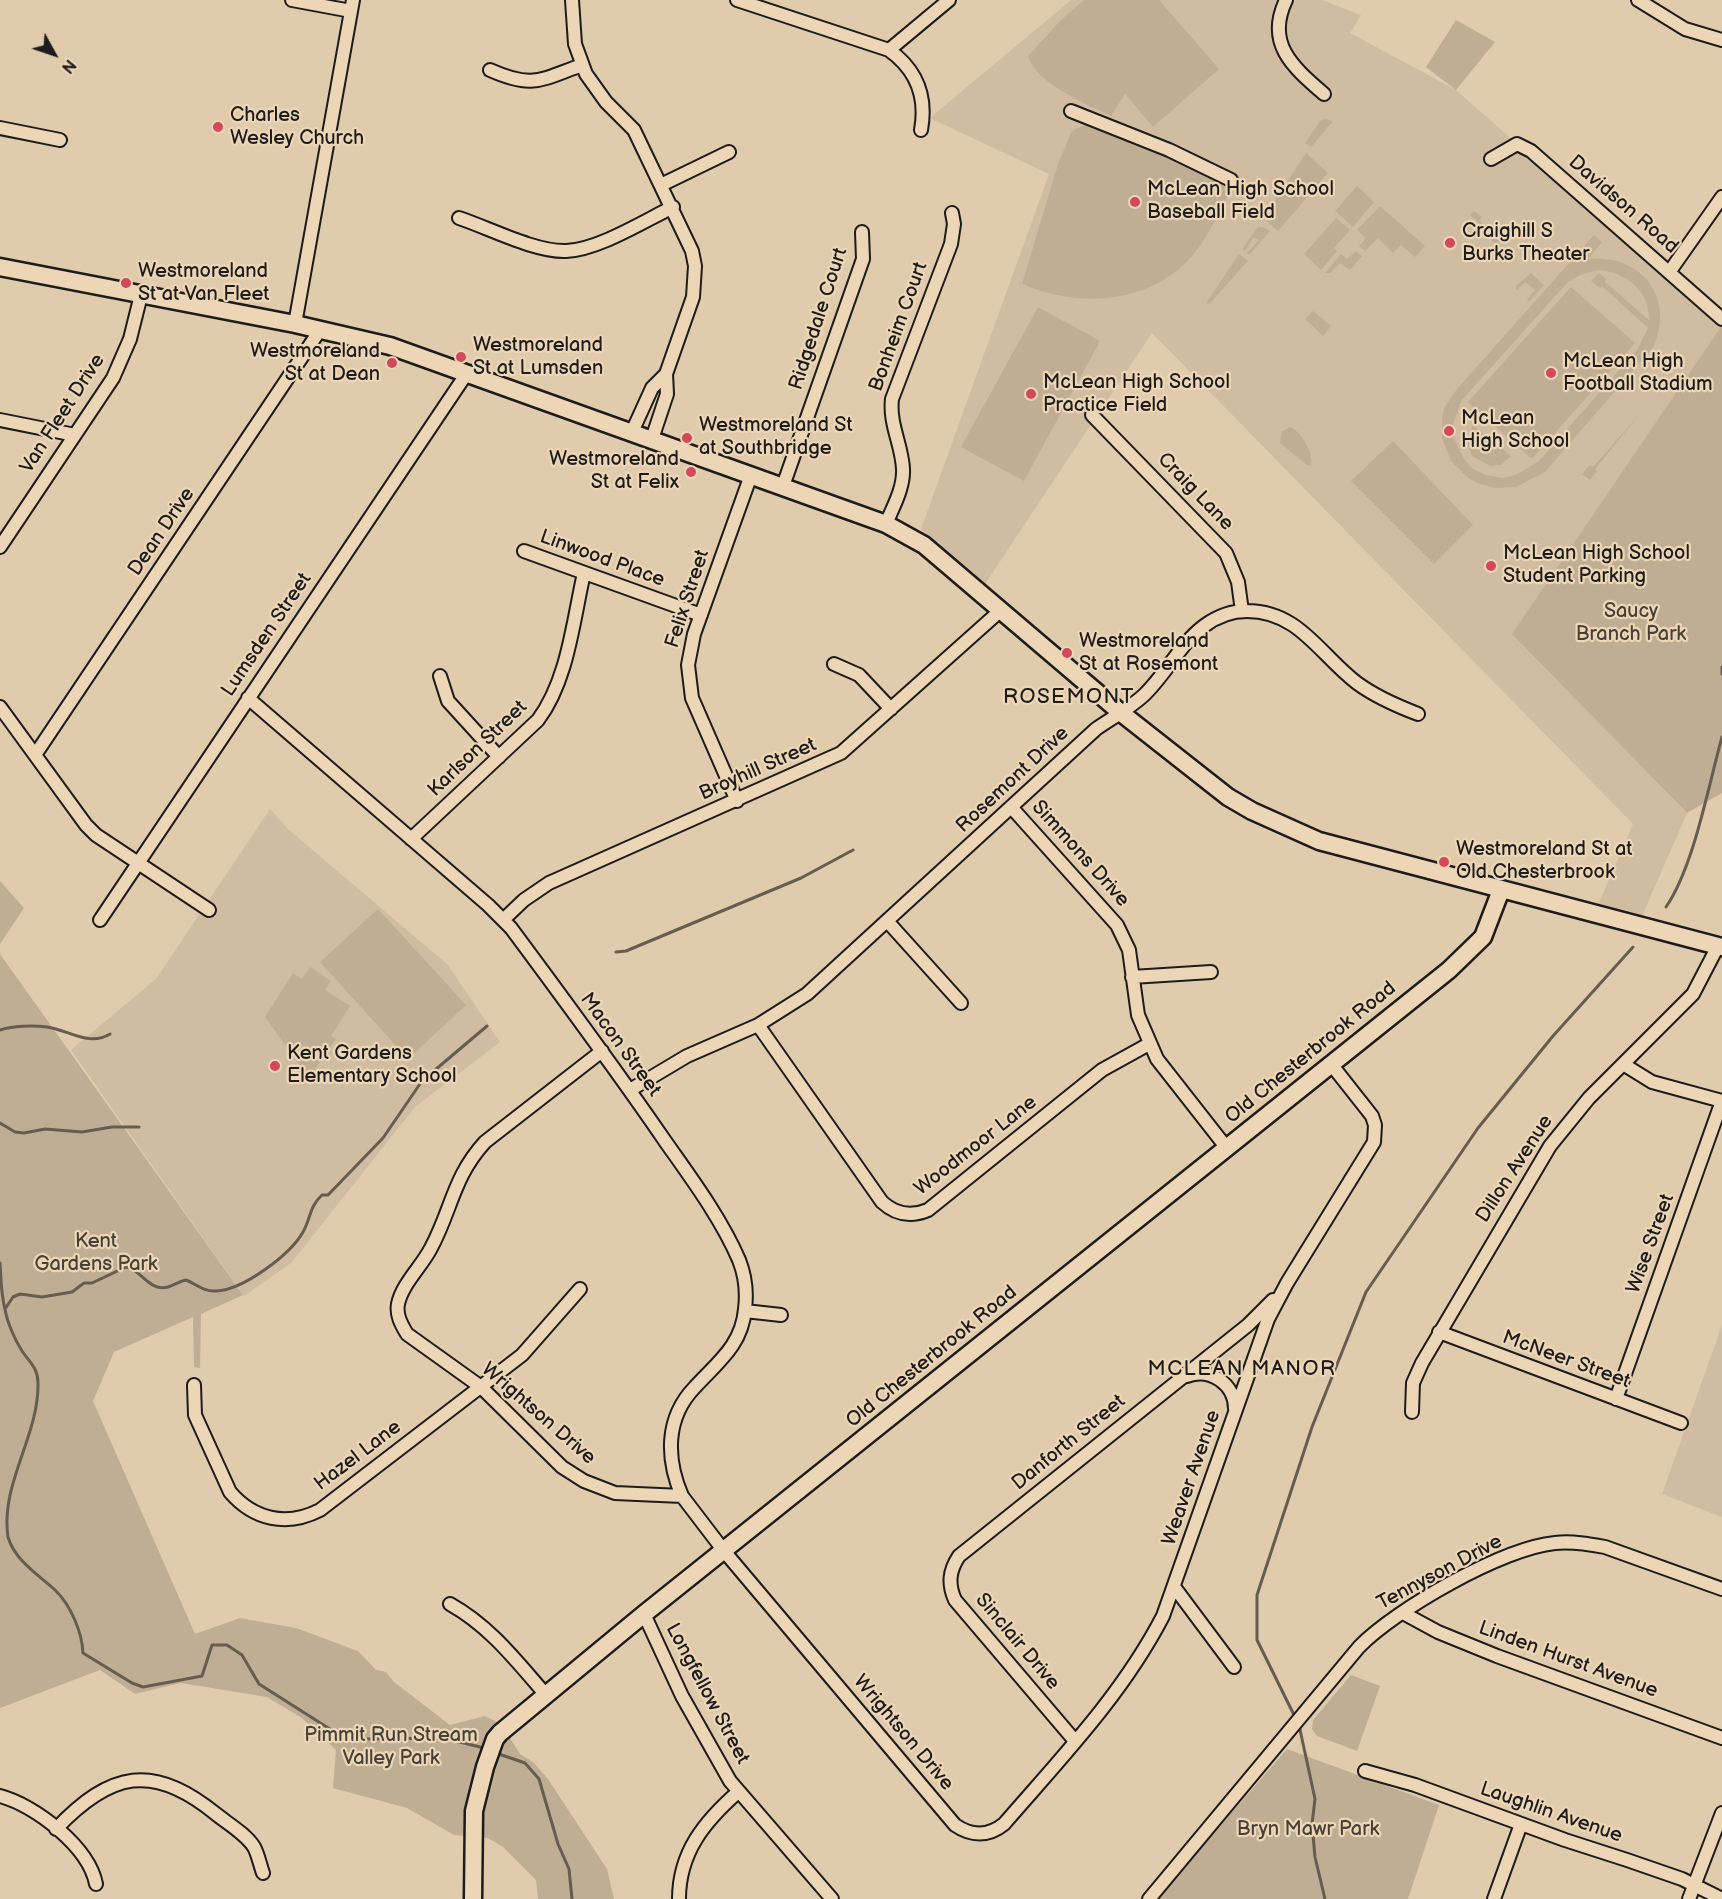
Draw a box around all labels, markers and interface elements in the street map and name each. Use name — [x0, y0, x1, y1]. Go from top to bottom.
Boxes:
north arrow — [24, 24, 84, 84]
text: N — [57, 55, 79, 77]
place label: Charles Wesley Church — [230, 104, 364, 151]
marker: Charles Wesley Church — [211, 120, 225, 134]
street label: Davidson Road — [1563, 151, 1683, 259]
place label: McLean High School Baseball Field — [1147, 178, 1334, 225]
marker: McLean High School Baseball Field — [1128, 195, 1142, 209]
place label: Craighill S Burks Theater — [1462, 220, 1589, 267]
marker: Craighill S Burks Theater — [1443, 236, 1457, 250]
street label: Ridgedale Court — [785, 245, 853, 393]
street label: Bonheim Court — [864, 259, 934, 395]
place label: Westmoreland St at Van Fleet — [138, 260, 269, 307]
marker: Westmoreland St at Van Fleet — [119, 276, 133, 290]
place label: Westmoreland St at Lumsden — [473, 334, 603, 381]
place label: Westmoreland St at Dean — [250, 340, 380, 387]
street label: Van Fleet Drive — [16, 350, 110, 478]
marker: Westmoreland St at Lumsden — [454, 350, 468, 364]
place label: McLean High Football Stadium — [1563, 350, 1713, 397]
marker: Westmoreland St at Dean — [385, 356, 399, 370]
marker: McLean High Football Stadium — [1544, 366, 1558, 380]
place label: McLean High School Practice Field — [1043, 371, 1230, 418]
marker: McLean High School Practice Field — [1024, 387, 1038, 401]
place label: McLean High School — [1461, 407, 1569, 454]
place label: Westmoreland St at Southbridge — [699, 414, 853, 461]
marker: McLean High School — [1442, 424, 1456, 438]
marker: Westmoreland St at Southbridge — [680, 431, 694, 445]
place label: Westmoreland St at Felix — [549, 448, 679, 495]
street label: Craig Lane — [1152, 448, 1238, 536]
marker: Westmoreland St at Felix — [684, 465, 698, 479]
street label: Dean Drive — [124, 483, 200, 581]
street label: Linwood Place — [536, 525, 668, 593]
place label: McLean High School Student Parking — [1503, 542, 1690, 589]
street label: Felix Street — [661, 547, 715, 651]
marker: McLean High School Student Parking — [1484, 559, 1498, 573]
street label: Lumsden Street — [217, 569, 317, 701]
park label: Saucy Branch Park — [1576, 600, 1686, 647]
place label: Westmoreland St at Rosemont — [1079, 630, 1218, 677]
marker: Westmoreland St at Rosemont — [1060, 646, 1074, 660]
district label: ROSEMONT — [1003, 685, 1135, 711]
street label: Karlson Street — [423, 696, 533, 802]
street label: Rosemont Drive — [952, 722, 1074, 838]
street label: Broyhill Street — [696, 733, 820, 807]
street label: Simmons Drive — [1026, 796, 1134, 912]
place label: Westmoreland St at Old Chesterbrook — [1456, 838, 1632, 885]
marker: Westmoreland St at Old Chesterbrook — [1437, 855, 1451, 869]
street label: Old Chesterbrook Road — [1221, 977, 1401, 1129]
street label: Macon Street — [574, 989, 666, 1101]
place label: Kent Gardens Elementary School — [287, 1042, 457, 1089]
marker: Kent Gardens Elementary School — [268, 1059, 282, 1073]
street label: Woodmoor Lane — [910, 1091, 1042, 1201]
street label: Dillon Avenue — [1471, 1111, 1559, 1227]
street label: Wise Street — [1622, 1191, 1680, 1297]
park label: Kent Gardens Park — [34, 1230, 158, 1277]
street label: Old Chesterbrook Road — [842, 1281, 1022, 1433]
street label: McNeer Street — [1499, 1326, 1633, 1394]
district label: MCLEAN MANOR — [1148, 1357, 1336, 1383]
street label: Wrightson Drive — [476, 1358, 600, 1470]
street label: Danforth Street — [1008, 1390, 1130, 1496]
street label: Weaver Avenue — [1158, 1407, 1226, 1549]
street label: Hazel Lane — [310, 1416, 406, 1496]
street label: Tennyson Drive — [1373, 1530, 1507, 1616]
street label: Sinclair Drive — [970, 1589, 1064, 1695]
street label: Linden Hurst Avenue — [1475, 1616, 1661, 1704]
street label: Longfellow Street — [660, 1619, 754, 1769]
street label: Wrightson Drive — [848, 1670, 958, 1796]
park label: Pimmit Run Stream Valley Park — [304, 1724, 478, 1771]
street label: Laughlin Avenue — [1477, 1777, 1625, 1849]
park label: Bryn Mawr Park — [1237, 1818, 1379, 1842]

